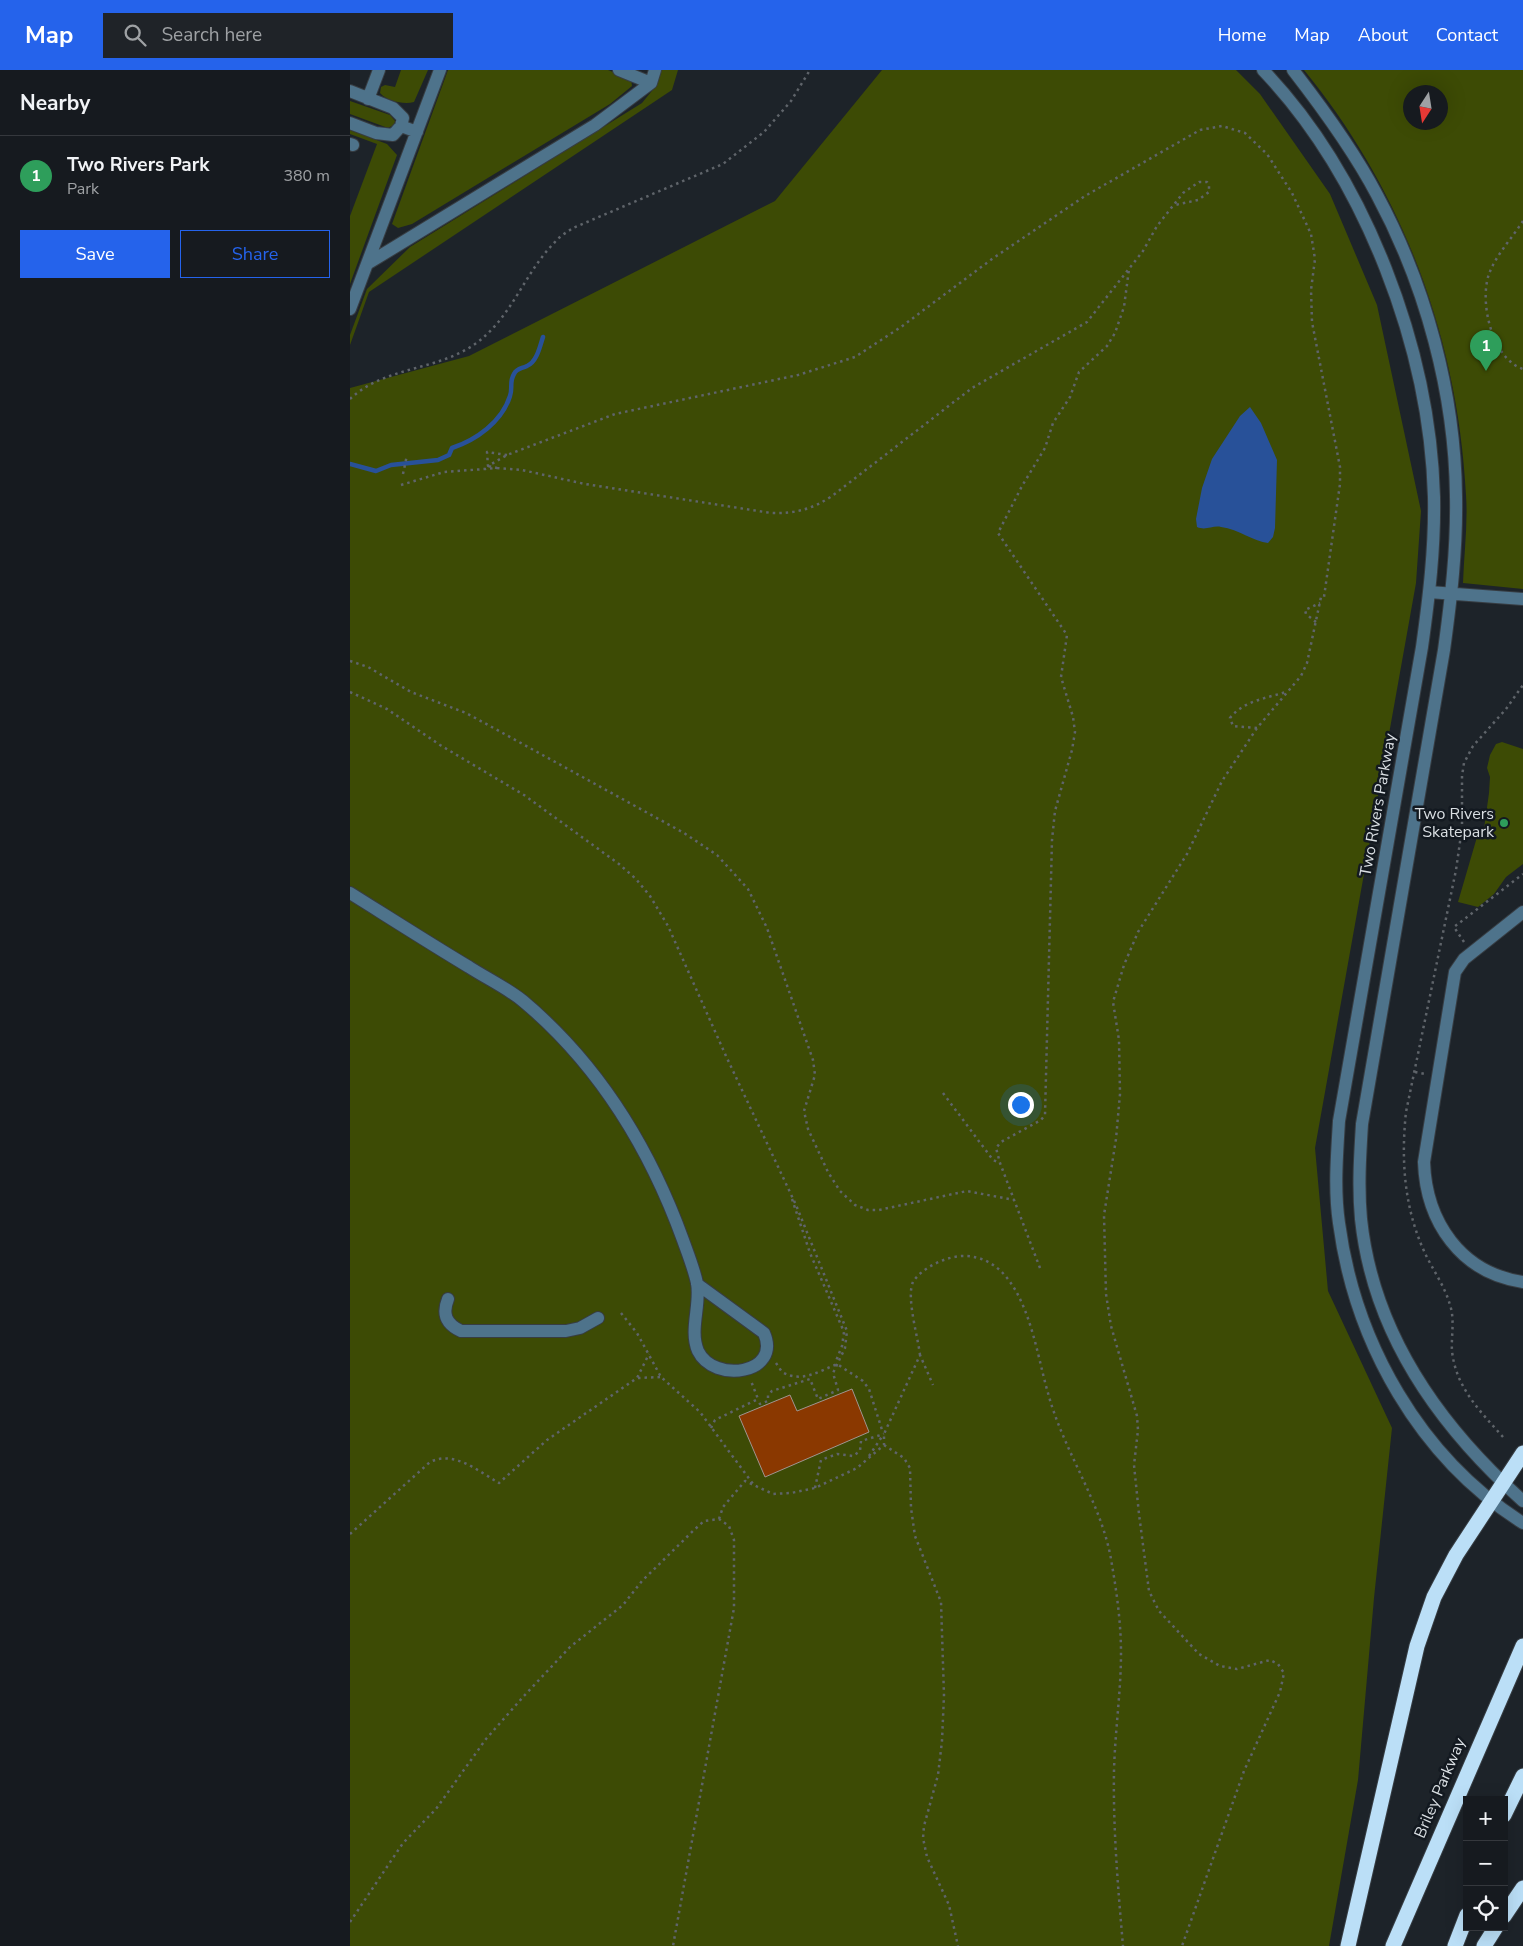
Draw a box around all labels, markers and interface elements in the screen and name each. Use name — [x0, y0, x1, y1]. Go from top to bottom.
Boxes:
search box — [103, 13, 453, 58]
text: Map — [25, 19, 73, 51]
icon: search — [121, 21, 149, 49]
text: Search here — [161, 22, 262, 48]
text: Home — [1218, 23, 1266, 47]
text: Map — [1294, 23, 1330, 47]
text: About — [1358, 23, 1408, 47]
text: Contact — [1436, 23, 1498, 47]
north arrow — [1403, 85, 1448, 130]
text: Nearby — [20, 89, 90, 117]
text: Two Rivers Park — [67, 152, 209, 178]
text: 1 — [31, 165, 41, 187]
text: 380 m — [283, 165, 330, 187]
text: Park — [67, 178, 99, 200]
button: Save — [20, 230, 170, 278]
button: Share — [180, 230, 330, 278]
pin: 1 — [1470, 330, 1502, 371]
street label: Two Rivers Parkway — [1355, 731, 1402, 878]
place label: Two Rivers Skatepark — [1415, 803, 1495, 843]
marker: Two Rivers Skatepark — [1498, 817, 1510, 829]
your location — [1008, 1092, 1034, 1118]
street label: Briley Parkway — [1409, 1734, 1471, 1842]
map controls — [1463, 1796, 1508, 1931]
button: + — [1463, 1796, 1508, 1841]
button: − — [1463, 1841, 1508, 1886]
button: locate — [1463, 1886, 1508, 1931]

